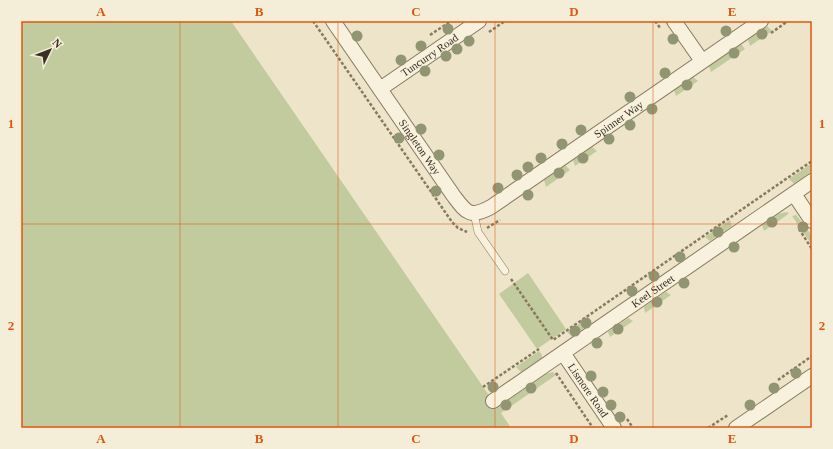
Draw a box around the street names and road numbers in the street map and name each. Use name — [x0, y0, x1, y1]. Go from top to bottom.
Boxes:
street label: Tuncurry Road — [399, 31, 461, 79]
street label: Spinner Way — [592, 98, 646, 140]
street label: Singleton Way — [397, 117, 443, 177]
street label: Keel Street — [629, 272, 676, 310]
street label: Lismore Road — [566, 361, 611, 420]

